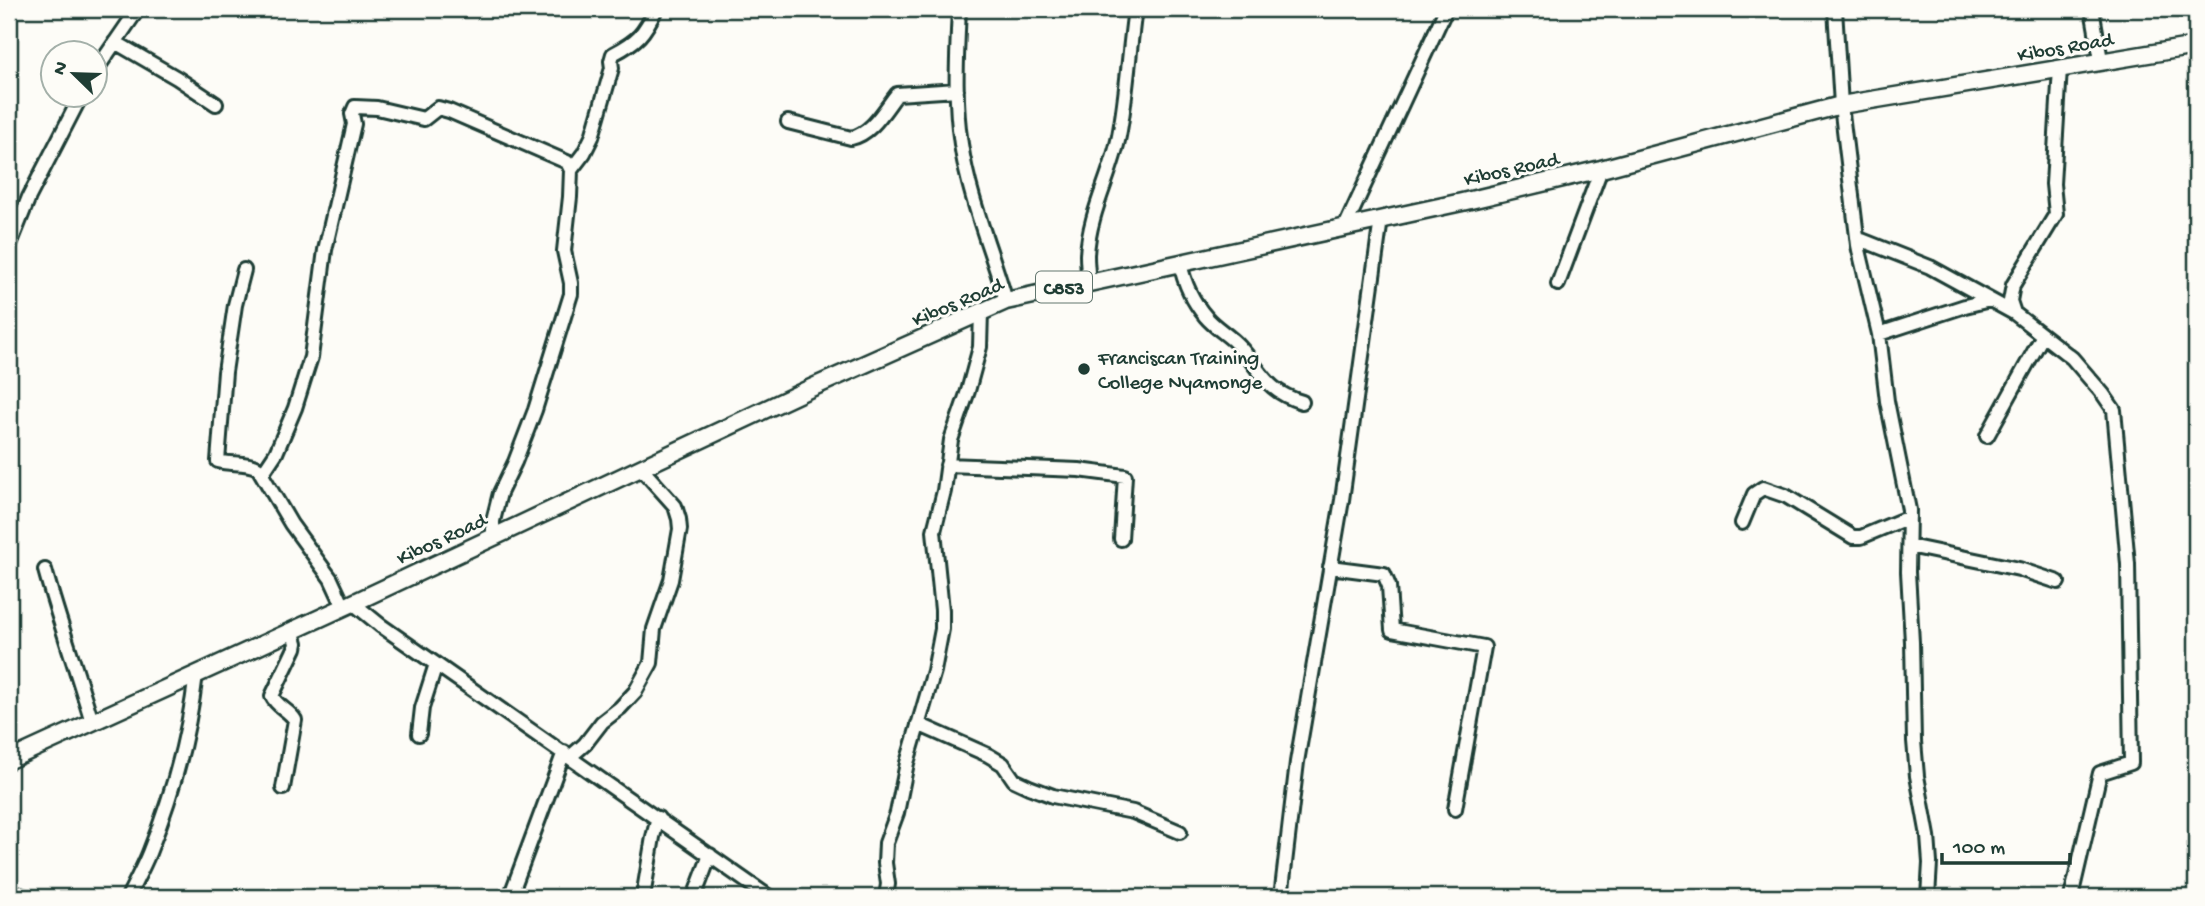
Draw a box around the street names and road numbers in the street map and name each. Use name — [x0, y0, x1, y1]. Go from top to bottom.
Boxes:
street label: Kibos Road — [2016, 28, 2117, 70]
street label: Kibos Road — [1462, 148, 1563, 194]
road number: C853 — [1036, 272, 1092, 302]
street label: Kibos Road — [909, 273, 1009, 335]
street label: Kibos Road — [393, 509, 493, 573]

